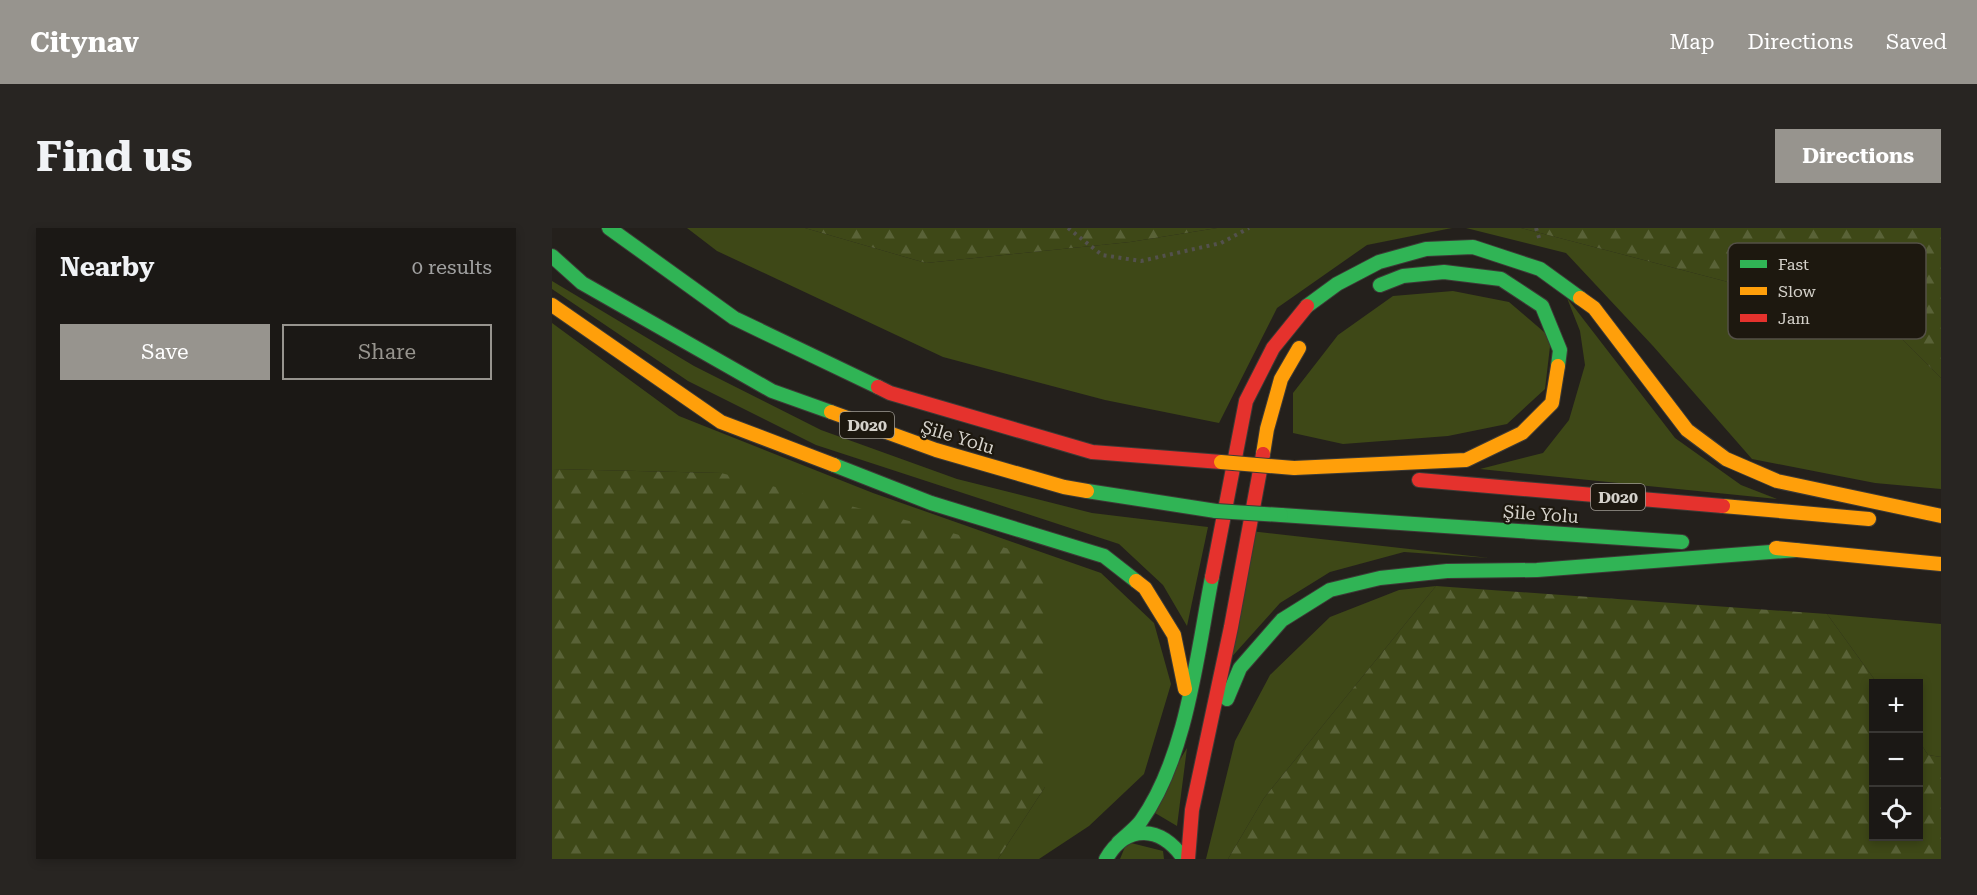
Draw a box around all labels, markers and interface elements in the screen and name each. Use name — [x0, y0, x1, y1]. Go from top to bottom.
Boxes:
text: Citynav — [30, 26, 139, 59]
text: Map — [1670, 30, 1714, 54]
text: Directions — [1747, 30, 1853, 54]
text: Saved — [1886, 30, 1947, 54]
button: Directions — [1775, 129, 1941, 183]
text: Find us — [36, 132, 193, 181]
legend — [1728, 243, 1926, 339]
text: Nearby — [60, 252, 154, 282]
text: 0 results — [412, 255, 492, 279]
text: Fast — [1778, 255, 1809, 274]
text: Slow — [1778, 282, 1816, 301]
text: Jam — [1778, 309, 1810, 328]
button: Save — [60, 324, 270, 380]
button: Share — [282, 324, 492, 380]
road number: D020 — [840, 412, 894, 438]
street label: Şile Yolu — [919, 416, 997, 458]
road number: D020 — [1591, 484, 1645, 510]
street label: Şile Yolu — [1502, 501, 1580, 527]
map controls — [1869, 679, 1923, 841]
button: + — [1869, 679, 1923, 733]
button: − — [1869, 733, 1923, 787]
button: locate — [1869, 787, 1923, 841]

